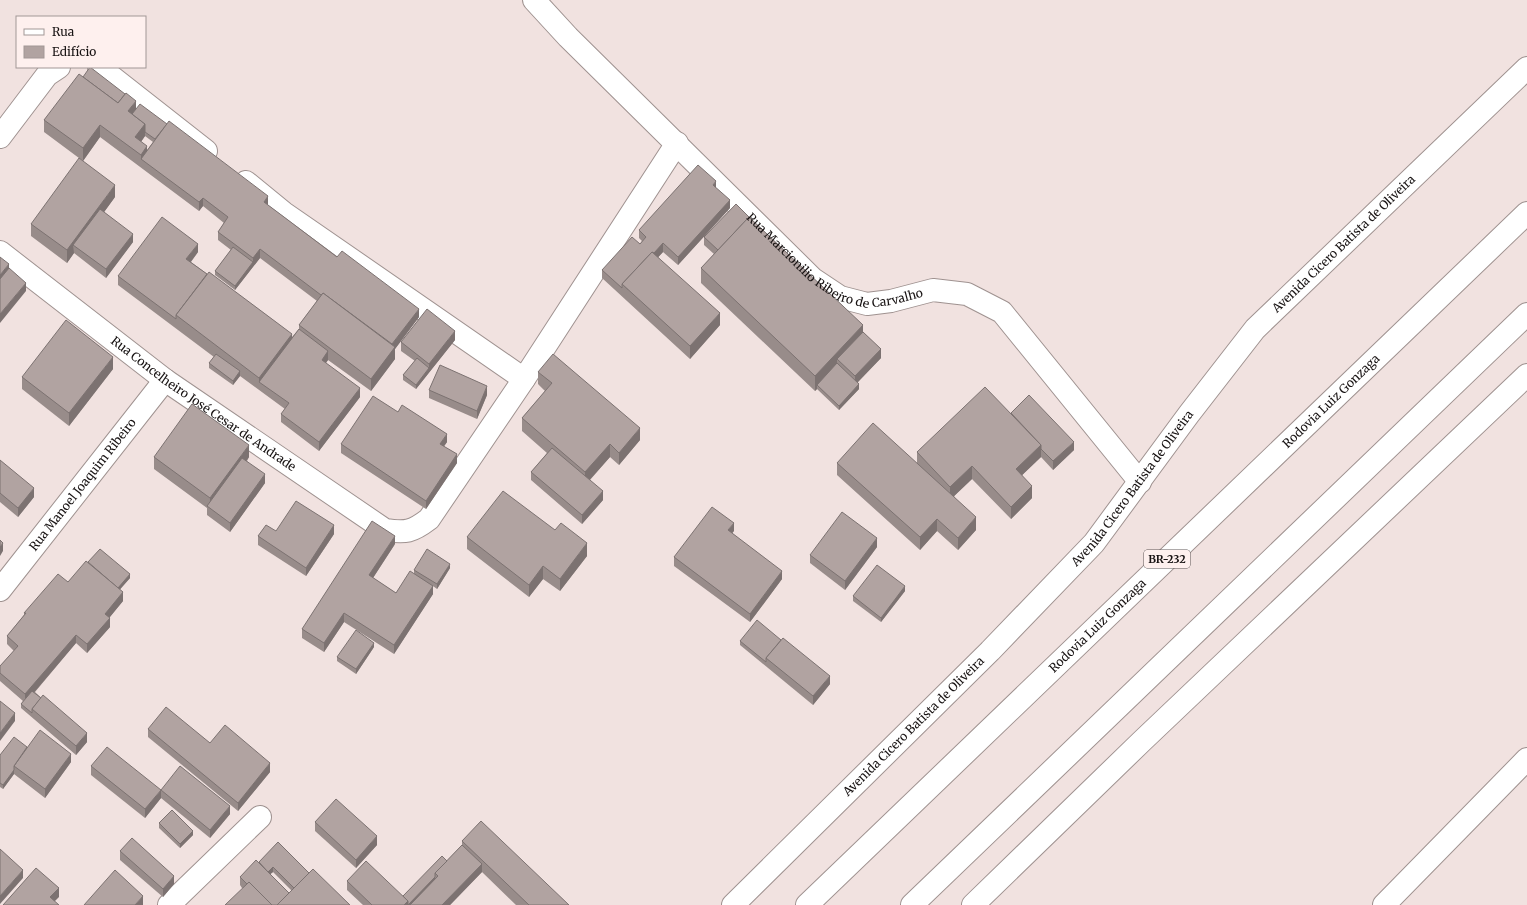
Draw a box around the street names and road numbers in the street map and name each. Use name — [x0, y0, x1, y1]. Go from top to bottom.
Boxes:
street label: Avenida Cicero Batista de Oliveira — [1268, 171, 1418, 316]
street label: Rua Marcionilio Ribeiro de Carvalho — [744, 210, 924, 311]
street label: Rua Concelheiro José Cesar de Andrade — [108, 333, 299, 474]
street label: Rodovia Luiz Gonzaga — [1279, 350, 1383, 451]
street label: Avenida Cicero Batista de Oliveira — [1067, 407, 1197, 570]
street label: Rua Manoel Joaquim Ribeiro — [26, 415, 139, 554]
road number: BR-232 — [1144, 550, 1190, 568]
street label: Rodovia Luiz Gonzaga — [1046, 575, 1149, 675]
street label: Avenida Cicero Batista de Oliveira — [839, 653, 987, 800]

